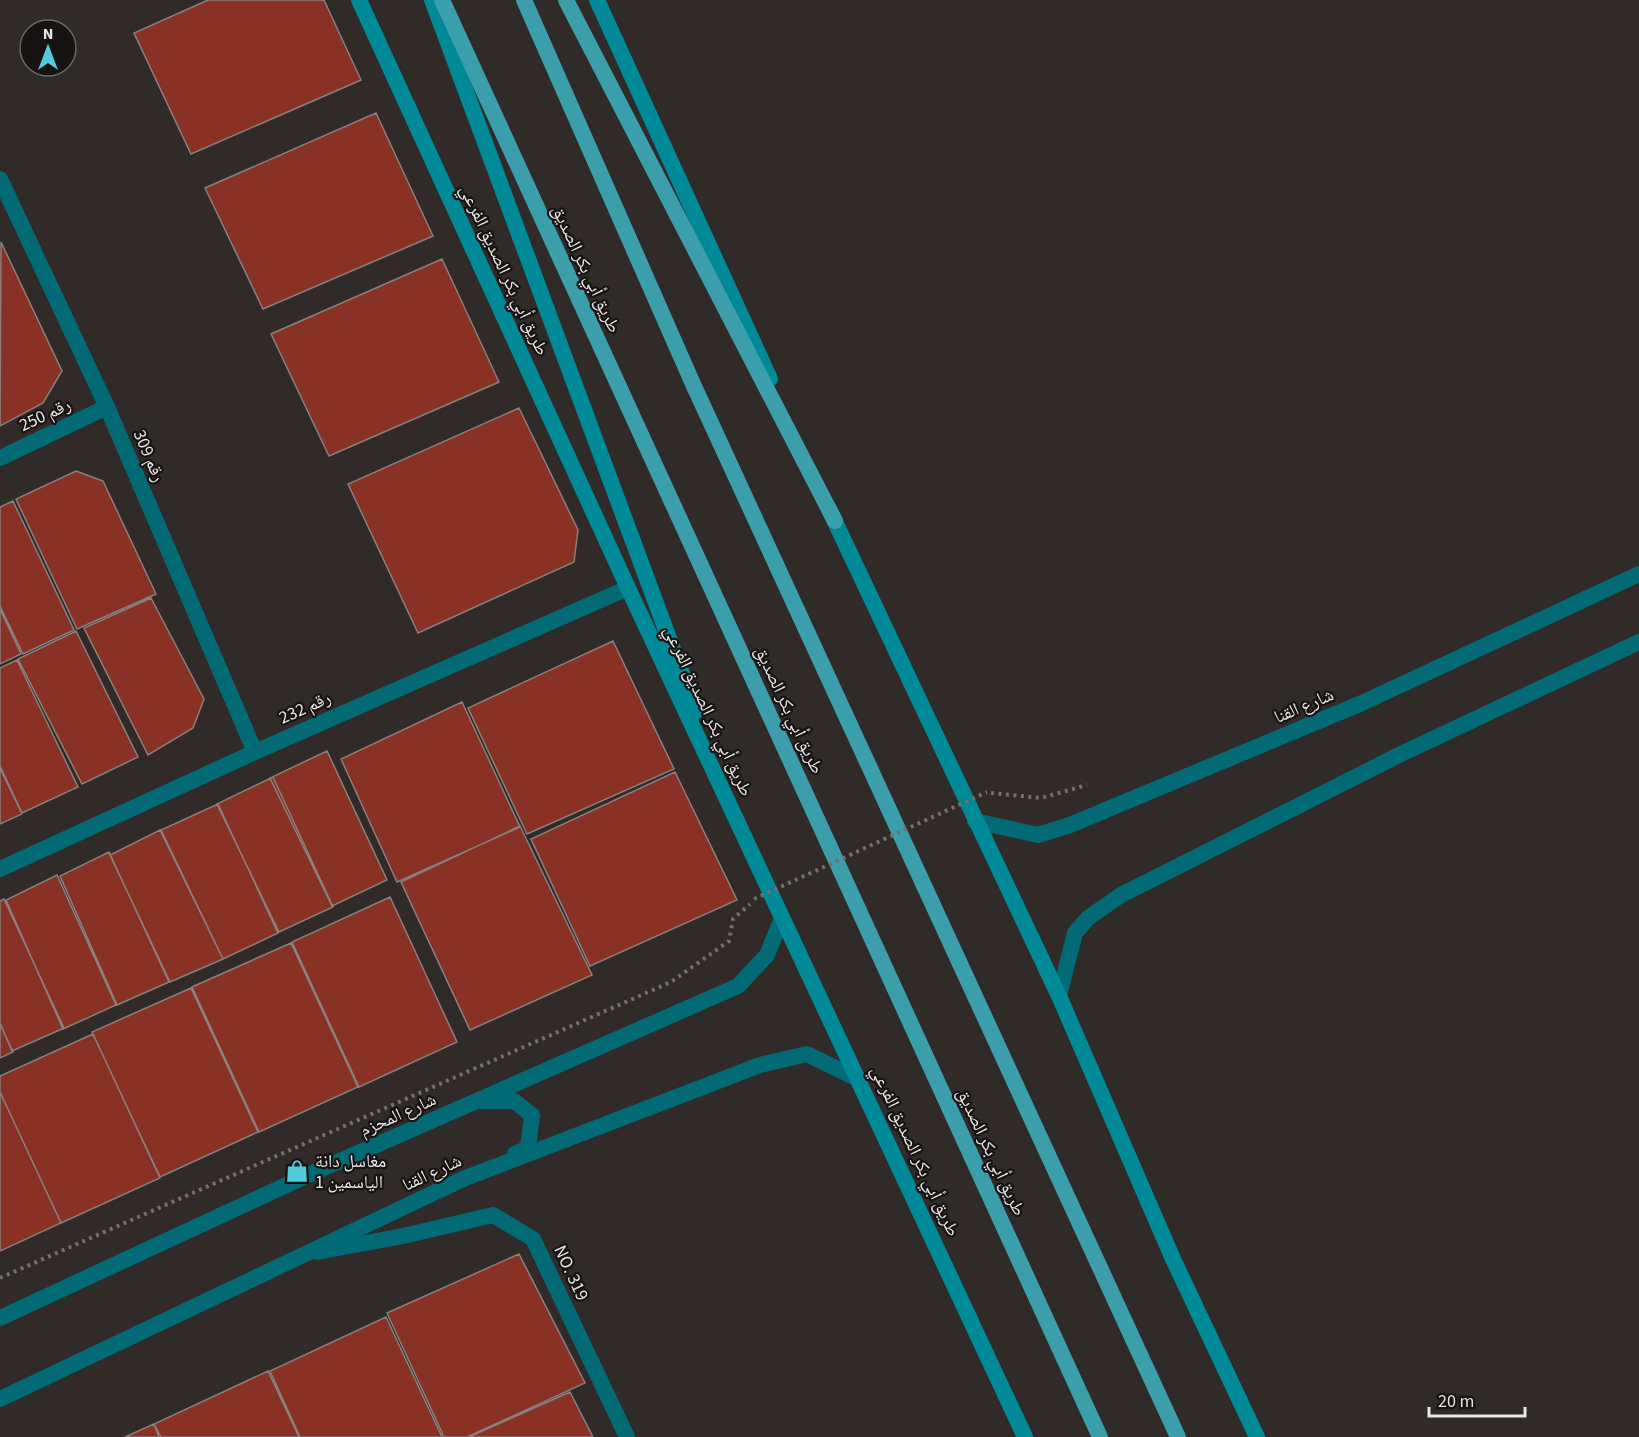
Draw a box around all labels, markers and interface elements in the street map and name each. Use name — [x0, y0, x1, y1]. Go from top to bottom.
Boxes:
north arrow — [18, 18, 78, 78]
text: N — [43, 23, 53, 45]
street label: طريق أبي بكر الصديق الفرعي — [452, 181, 555, 360]
street label: طريق أبي بكر الصديق — [544, 201, 627, 338]
street label: رقم 250 — [15, 392, 75, 438]
street label: رقم 309 — [127, 426, 171, 486]
street label: طريق أبي بكر الصديق الفرعي — [656, 622, 759, 801]
street label: طريق أبي بكر الصديق — [747, 642, 830, 779]
street label: شارع القنا — [1270, 682, 1338, 730]
street label: رقم 232 — [275, 685, 335, 730]
street label: طريق أبي بكر الصديق الفرعي — [863, 1062, 966, 1241]
street label: طريق أبي بكر الصديق — [949, 1084, 1032, 1221]
street label: شارع المحزم — [356, 1087, 440, 1143]
street label: شارع القنا — [398, 1148, 466, 1198]
place label: مغاسل دانة الياسمين 1 — [315, 1149, 386, 1195]
shop icon: مغاسل دانة الياسمين 1 — [284, 1158, 310, 1184]
street label: NO. 319 — [547, 1241, 595, 1305]
scale bar — [1429, 1380, 1525, 1418]
text: 20 m — [1438, 1389, 1474, 1414]

